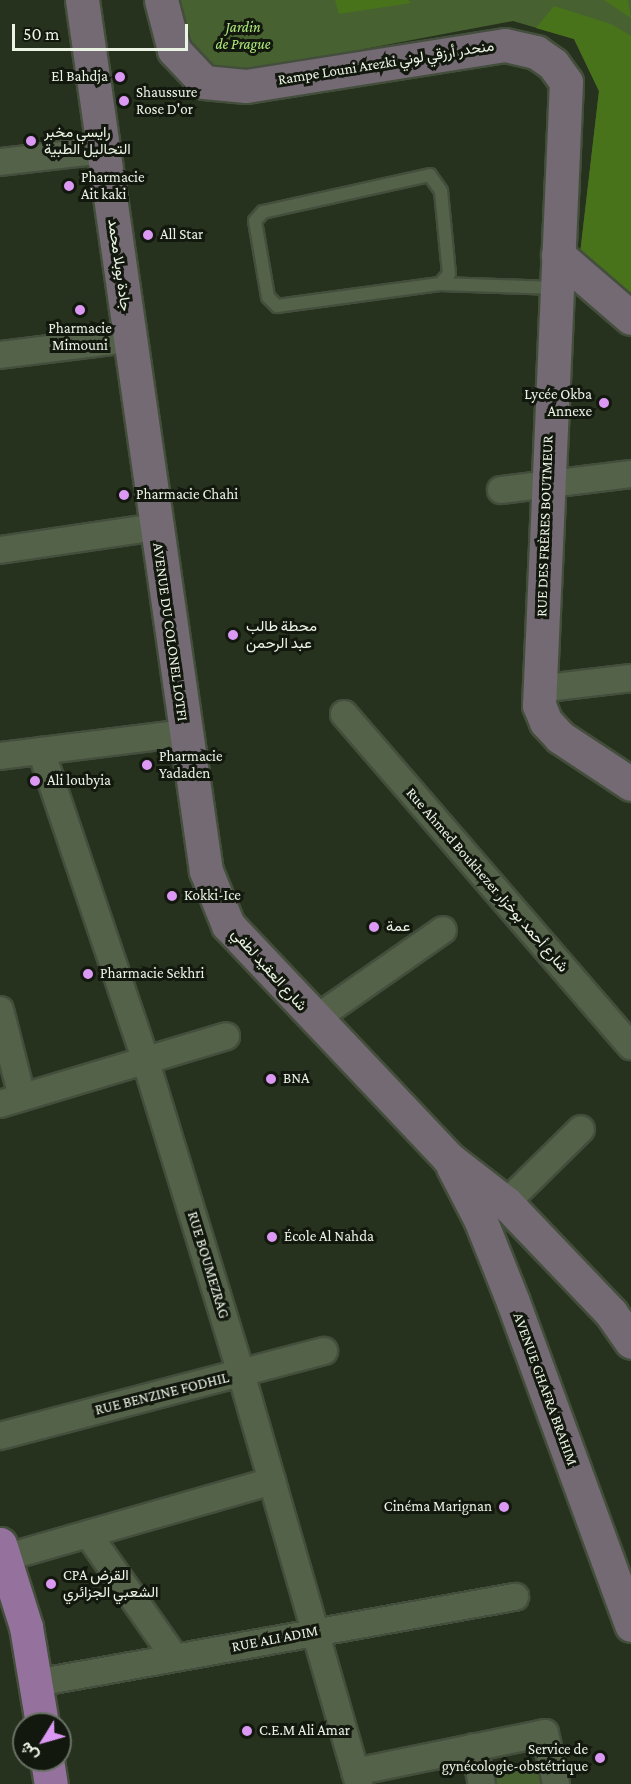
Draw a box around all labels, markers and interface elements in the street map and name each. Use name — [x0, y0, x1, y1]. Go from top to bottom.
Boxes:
scale bar — [15, 12, 190, 50]
park label: Jardin de Prague — [216, 18, 270, 53]
text: 50 m — [23, 24, 60, 44]
street label: Rampe Louni Arezki منحدر أرزقي لوني — [277, 37, 495, 89]
place label: El Bahdja — [51, 68, 108, 86]
marker: El Bahdja — [113, 70, 127, 84]
place label: Shaussure Rose D'or — [136, 83, 197, 118]
marker: Shaussure Rose D'or — [117, 94, 131, 108]
place label: رايسي مخبر التحاليل الطبية — [44, 123, 131, 158]
marker: رايسي مخبر التحاليل الطبية — [22, 132, 40, 150]
place label: Pharmacie Ait kaki — [81, 168, 145, 203]
marker: Pharmacie Ait kaki — [62, 179, 76, 193]
street label: جادة بوبلا محمد — [104, 218, 134, 312]
place label: All Star — [160, 226, 203, 244]
marker: All Star — [141, 228, 155, 242]
marker: Pharmacie Mimouni — [73, 303, 87, 317]
place label: Pharmacie Mimouni — [48, 319, 112, 354]
place label: Lycée Okba Annexe — [524, 385, 592, 420]
marker: Lycée Okba Annexe — [597, 396, 611, 410]
street label: RUE DES FRÈRES BOUTMEUR — [533, 435, 557, 617]
place label: Pharmacie Chahi — [136, 486, 238, 504]
marker: Pharmacie Chahi — [117, 488, 131, 502]
street label: AVENUE DU COLONEL LOTFI — [149, 542, 191, 722]
place label: محطة طالب عبد الرحمن — [246, 617, 317, 652]
marker: محطة طالب عبد الرحمن — [224, 626, 242, 644]
place label: Pharmacie Yadaden — [159, 747, 223, 782]
marker: Pharmacie Yadaden — [140, 758, 154, 772]
place label: Ali loubyia — [47, 772, 111, 790]
marker: Ali loubyia — [28, 774, 42, 788]
street label: Rue Ahmed Boukhezer شارع أحمد بوخزار — [402, 784, 572, 976]
place label: Kokki-Ice — [184, 887, 241, 905]
marker: Kokki-Ice — [165, 889, 179, 903]
place label: عمة — [386, 918, 410, 936]
marker: عمة — [367, 920, 381, 934]
street label: شارع العقيد لطفي — [227, 925, 311, 1015]
place label: Pharmacie Sekhri — [100, 965, 205, 983]
marker: Pharmacie Sekhri — [81, 967, 95, 981]
place label: BNA — [283, 1070, 310, 1088]
marker: BNA — [264, 1072, 278, 1086]
street label: RUE BOUMEZRAG — [183, 1209, 233, 1321]
place label: École Al Nahda — [284, 1228, 374, 1246]
marker: École Al Nahda — [265, 1230, 279, 1244]
street label: AVENUE GHAFRA BRAHIM — [509, 1310, 581, 1468]
street label: RUE BENZINE FODHIL — [93, 1369, 231, 1419]
place label: Cinéma Marignan — [384, 1498, 492, 1516]
marker: Cinéma Marignan — [497, 1500, 511, 1514]
place label: CPA القرض الشعبي الجزائري — [63, 1566, 158, 1601]
marker: CPA القرض الشعبي الجزائري — [44, 1577, 58, 1591]
street label: RUE ALI ADIM — [230, 1622, 320, 1656]
north arrow — [12, 1712, 72, 1772]
place label: C.E.M Ali Amar — [259, 1722, 350, 1740]
marker: C.E.M Ali Amar — [240, 1724, 254, 1738]
text: ش — [16, 1739, 41, 1765]
place label: Service de gynécologie-obstétrique — [442, 1740, 588, 1775]
marker: Service de gynécologie-obstétrique — [593, 1751, 607, 1765]

